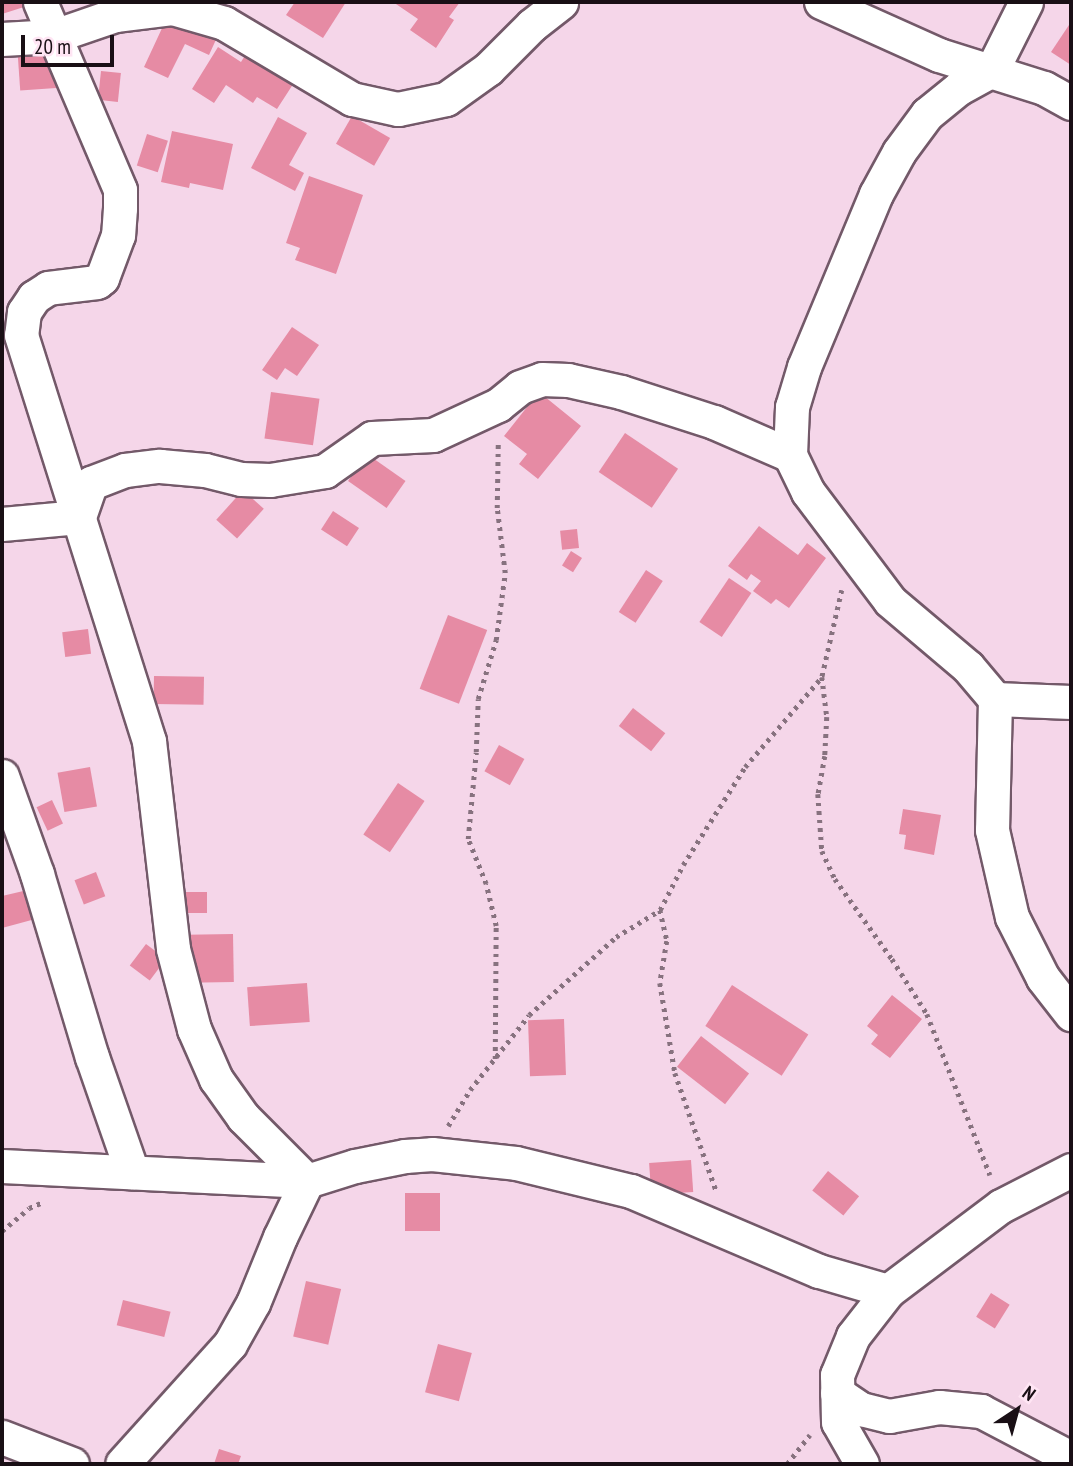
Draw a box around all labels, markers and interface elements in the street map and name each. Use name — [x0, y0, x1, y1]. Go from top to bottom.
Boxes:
scale bar — [24, 21, 117, 65]
text: 20 m — [34, 33, 71, 60]
north arrow — [982, 1375, 1052, 1445]
text: N — [1018, 1380, 1041, 1406]

